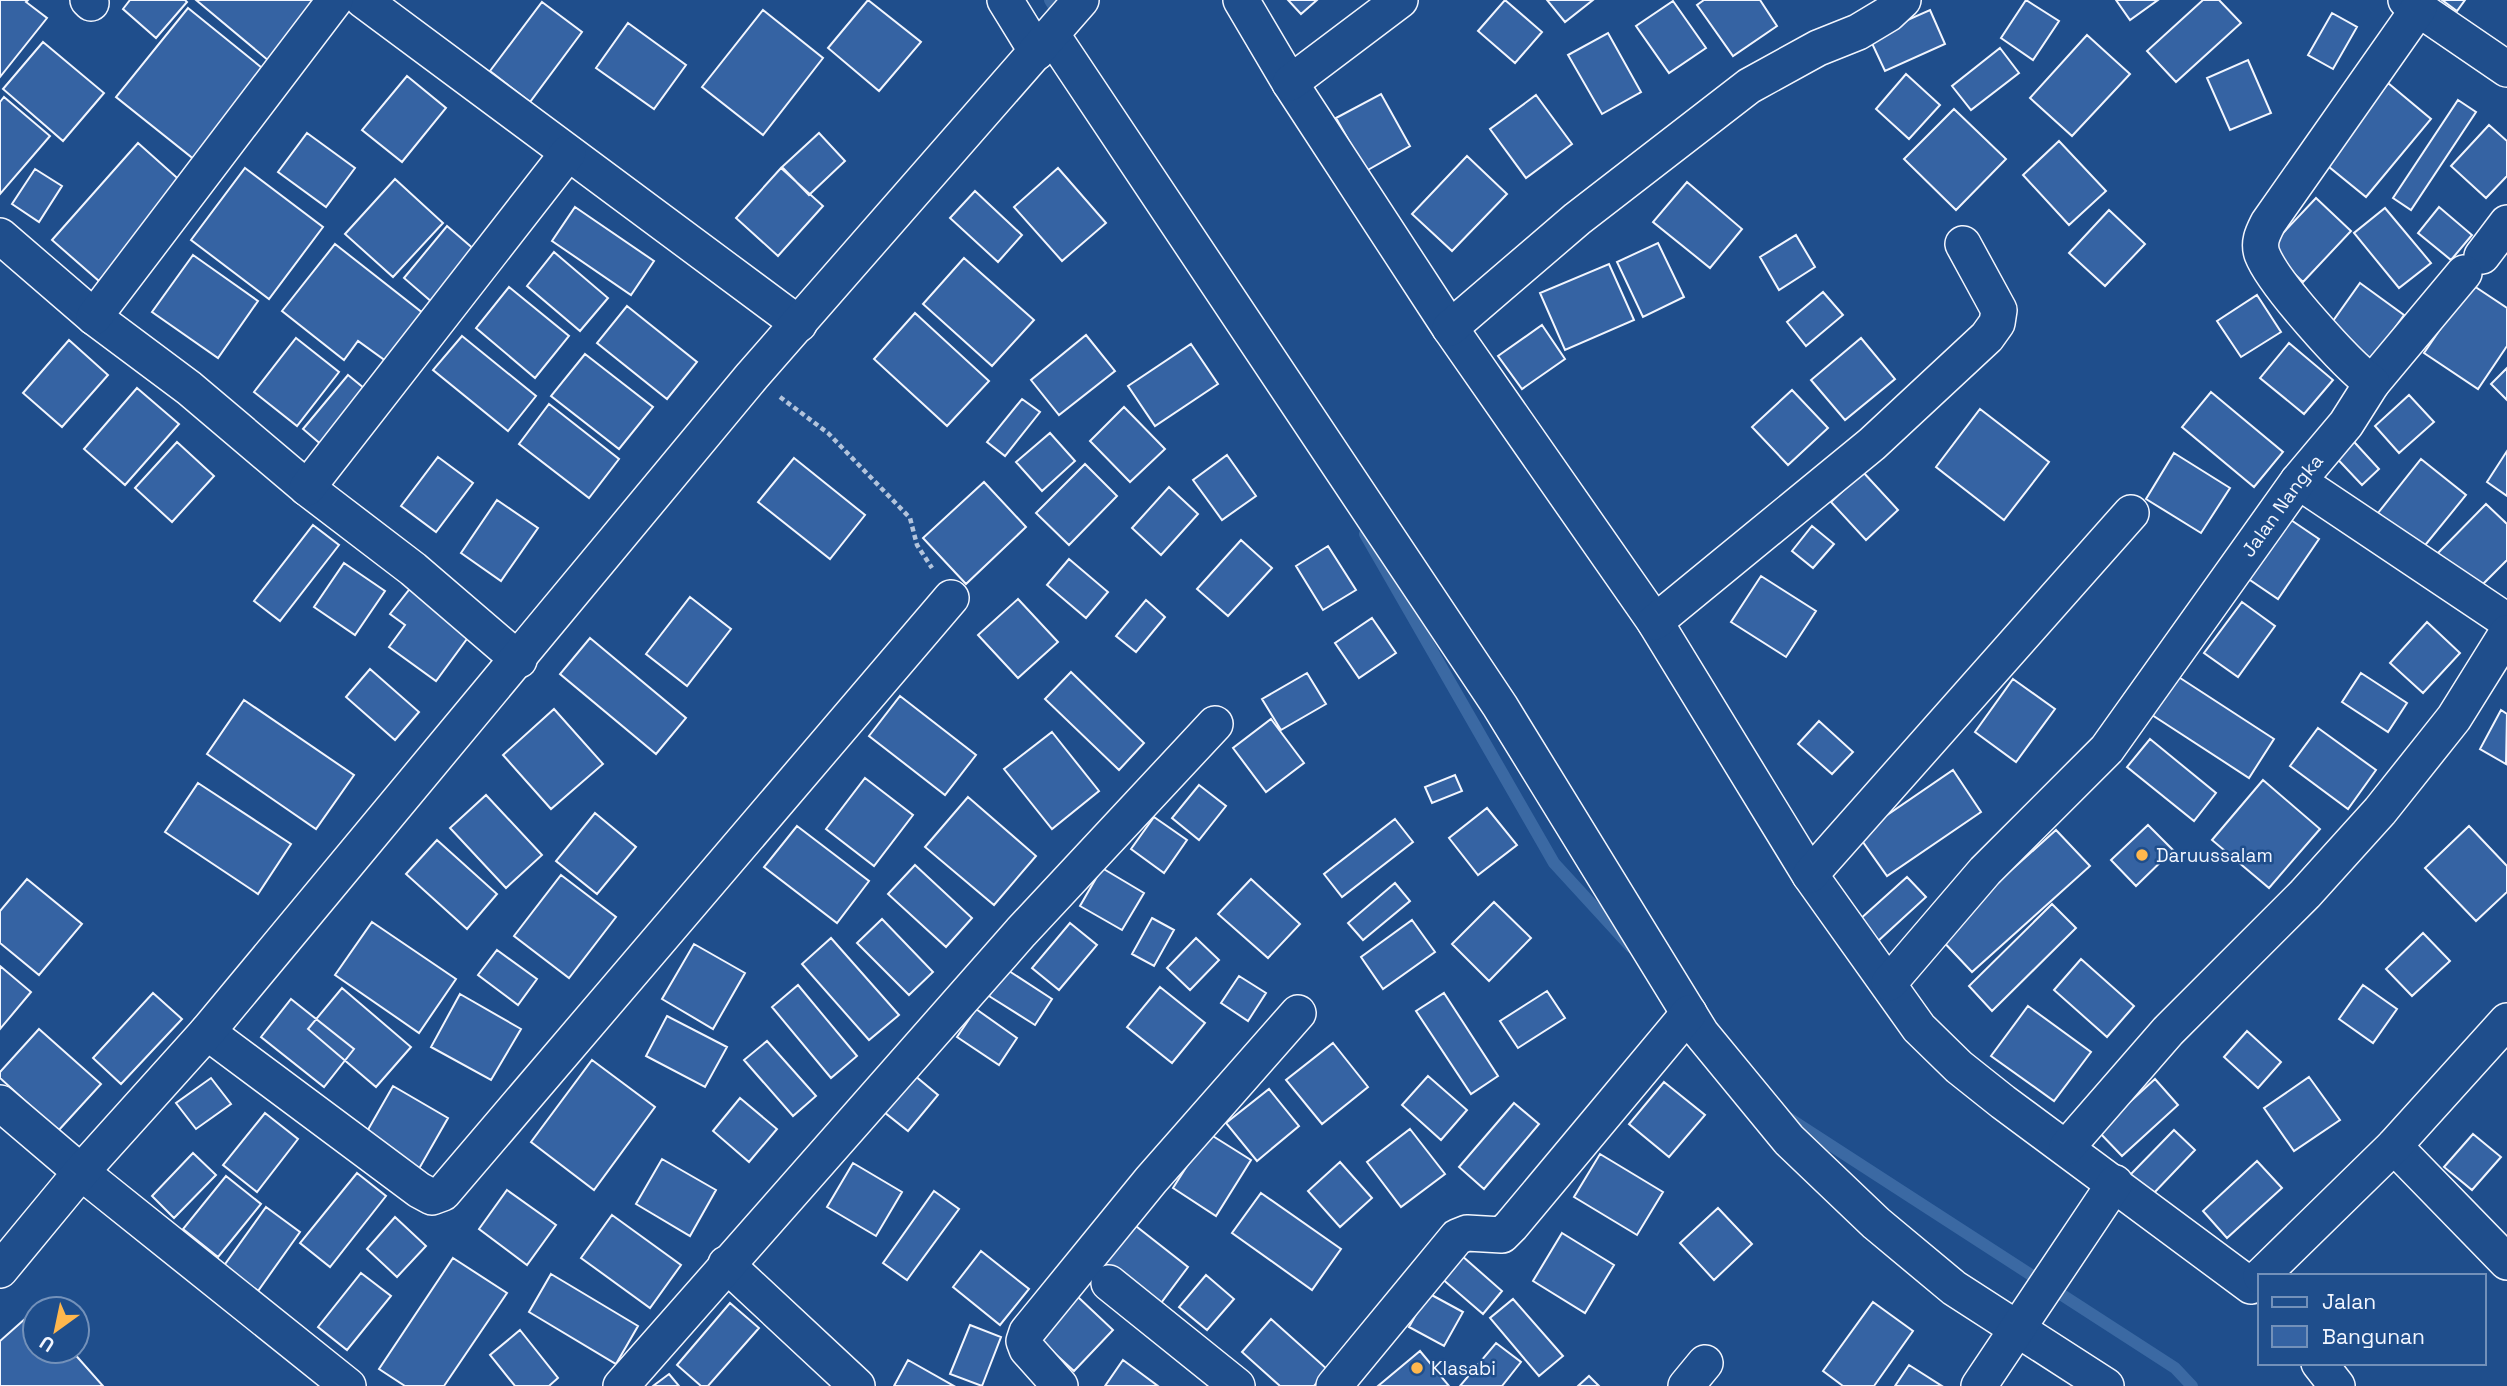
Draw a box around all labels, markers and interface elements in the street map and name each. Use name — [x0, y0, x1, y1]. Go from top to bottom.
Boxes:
street label: Jalan Nangka — [2235, 448, 2328, 562]
place label: Daruussalam — [2156, 843, 2273, 868]
marker: Daruussalam — [2134, 847, 2150, 863]
legend — [2258, 1274, 2486, 1365]
text: Jalan — [2322, 1288, 2376, 1315]
north arrow — [21, 1295, 91, 1365]
text: Bangunan — [2322, 1323, 2425, 1350]
text: U — [35, 1330, 59, 1358]
place label: Klasabi — [1431, 1356, 1496, 1381]
marker: Klasabi — [1409, 1360, 1425, 1376]

